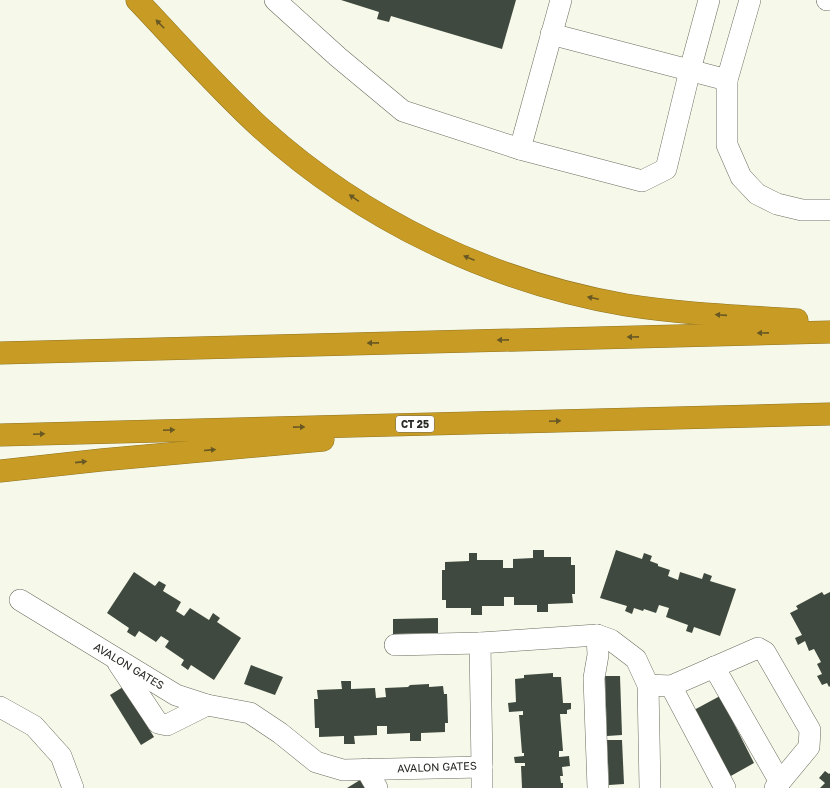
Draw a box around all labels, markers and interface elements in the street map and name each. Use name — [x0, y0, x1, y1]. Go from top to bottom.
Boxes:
one-way arrow — [155, 19, 164, 29]
one-way arrow — [349, 194, 359, 202]
one-way arrow — [462, 255, 474, 261]
one-way arrow — [586, 294, 599, 300]
one-way arrow — [715, 312, 727, 319]
one-way arrow — [757, 330, 769, 337]
one-way arrow — [626, 334, 639, 340]
one-way arrow — [496, 337, 509, 343]
one-way arrow — [367, 340, 379, 347]
road number: CT 25 — [396, 416, 434, 432]
one-way arrow — [549, 418, 562, 424]
one-way arrow — [293, 424, 306, 430]
one-way arrow — [163, 427, 175, 434]
one-way arrow — [33, 431, 46, 437]
one-way arrow — [204, 447, 216, 454]
one-way arrow — [74, 459, 87, 465]
street label: AVALON GATES — [92, 639, 167, 692]
street label: AVALON GATES — [397, 759, 477, 774]

